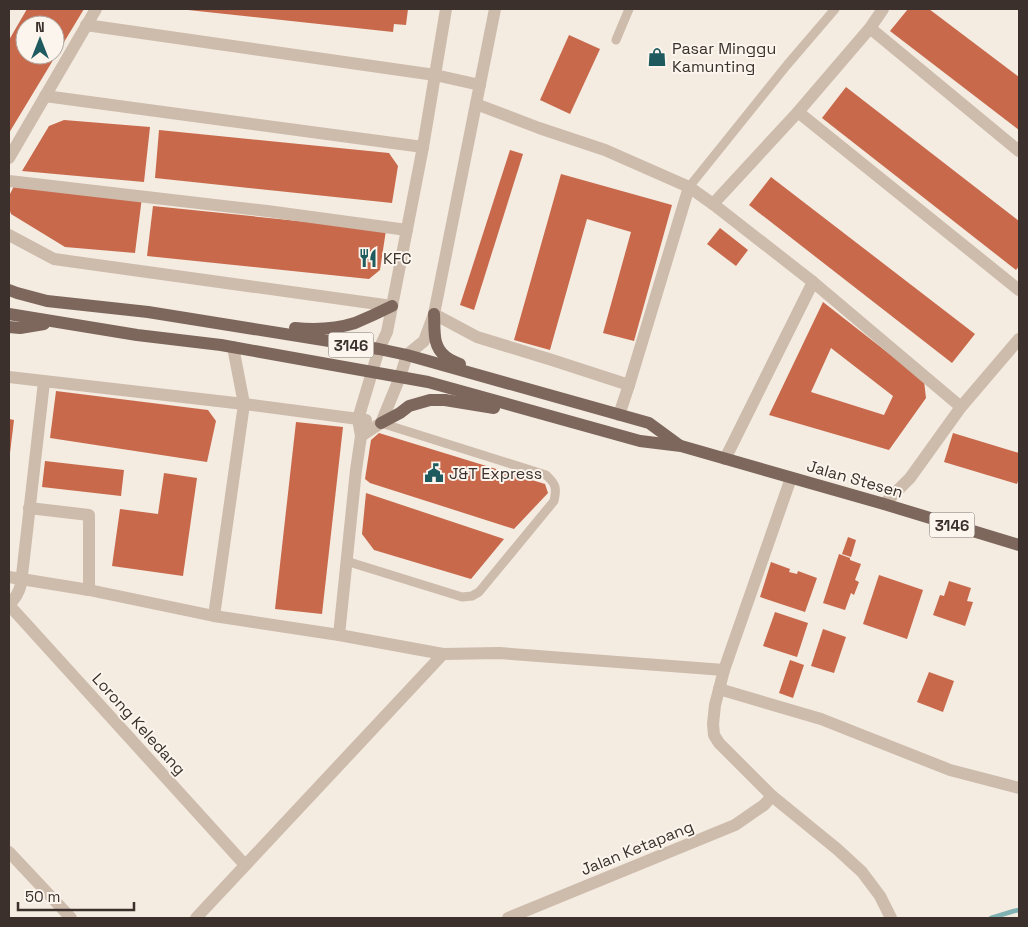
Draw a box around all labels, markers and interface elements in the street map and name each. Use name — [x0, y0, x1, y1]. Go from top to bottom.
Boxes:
north arrow — [15, 15, 65, 65]
text: N — [35, 18, 45, 36]
place label: Pasar Minggu Kamunting — [672, 38, 776, 77]
shop icon: Pasar Minggu Kamunting — [646, 46, 668, 68]
restaurant icon: KFC — [357, 247, 379, 269]
place label: KFC — [383, 248, 412, 269]
road number: 3146 — [328, 332, 374, 358]
street label: Jalan Stesen — [804, 455, 906, 503]
public building icon: J&T Express — [423, 462, 445, 484]
place label: J&T Express — [449, 463, 542, 484]
road number: 3146 — [930, 512, 974, 538]
street label: Lorong Keledang — [88, 669, 190, 779]
street label: Jalan Ketapang — [577, 816, 697, 880]
scale bar — [18, 880, 134, 912]
text: 50 m — [25, 887, 60, 906]

